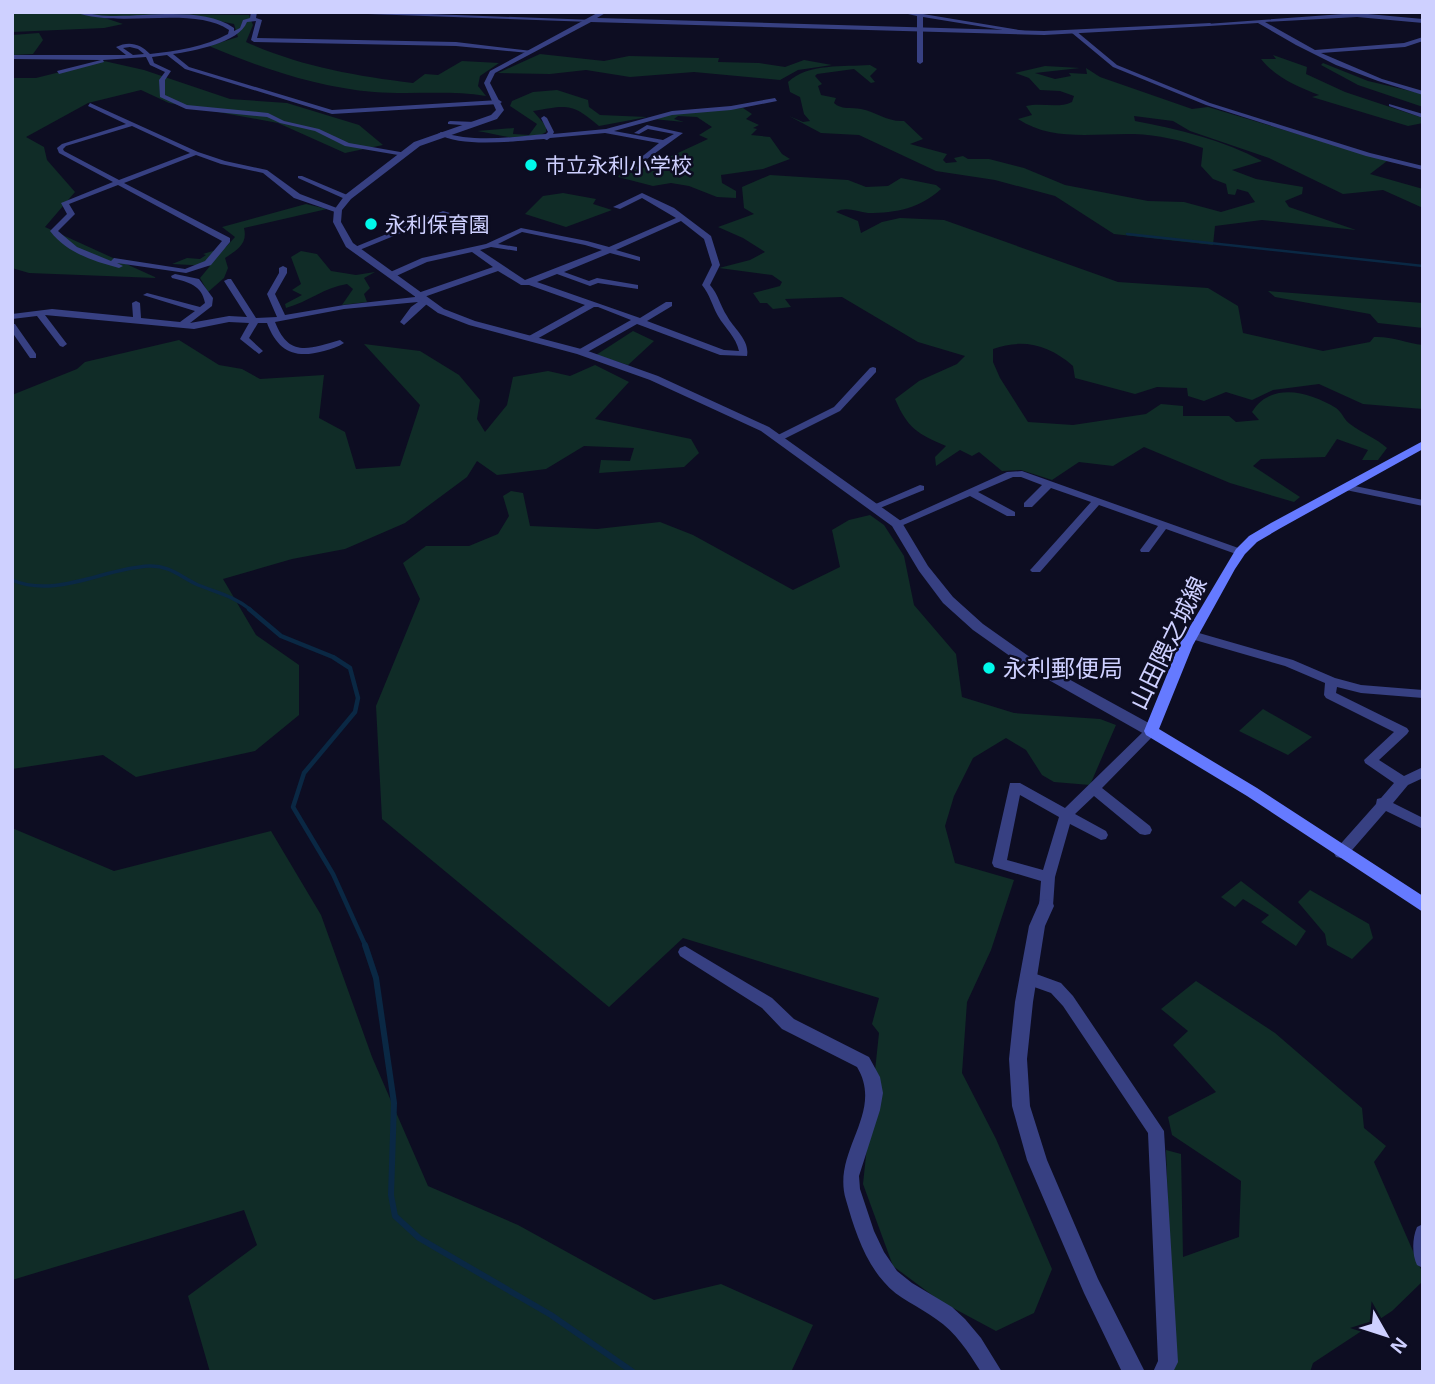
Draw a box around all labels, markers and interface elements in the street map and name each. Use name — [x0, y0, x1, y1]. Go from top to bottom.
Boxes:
place label: 市立永利小学校 — [545, 154, 692, 177]
marker: 市立永利小学校 — [523, 157, 539, 173]
place label: 永利保育園 — [385, 213, 490, 236]
marker: 永利保育園 — [363, 216, 379, 232]
street label: 山田隈之城線 — [1124, 572, 1212, 714]
place label: 永利郵便局 — [1003, 655, 1123, 682]
marker: 永利郵便局 — [981, 660, 997, 676]
north arrow — [1351, 1300, 1421, 1370]
text: N — [1386, 1333, 1411, 1357]

